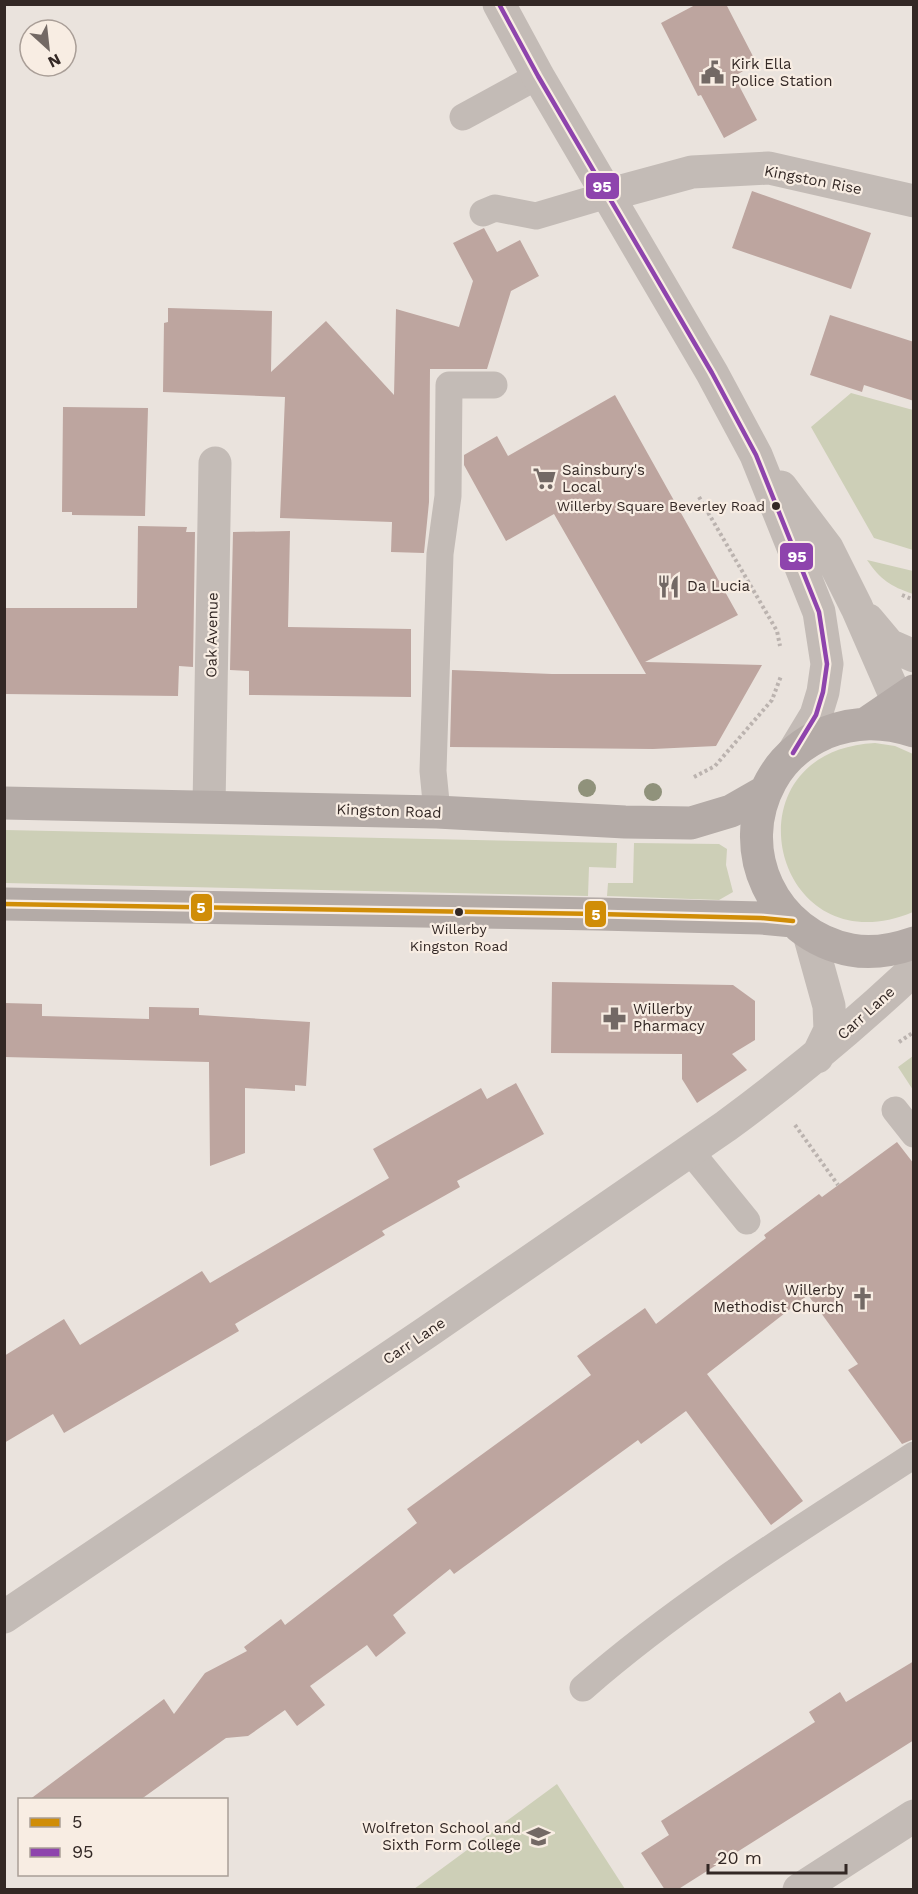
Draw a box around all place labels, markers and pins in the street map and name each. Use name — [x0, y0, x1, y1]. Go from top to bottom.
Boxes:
place label: Kirk Ella Police Station — [731, 55, 832, 90]
public building icon: Kirk Ella Police Station — [700, 60, 726, 86]
place label: Sainsbury's Local — [562, 461, 645, 496]
supermarket icon: Sainsbury's Local — [531, 466, 557, 492]
place label: Willerby Square Beverley Road — [557, 498, 765, 514]
marker: Willerby Square Beverley Road — [770, 500, 782, 512]
restaurant icon: Da Lucia — [656, 573, 682, 599]
place label: Da Lucia — [687, 577, 751, 595]
marker: Willerby Kingston Road — [453, 906, 465, 918]
place label: Willerby Kingston Road — [410, 921, 508, 954]
place label: Willerby Pharmacy — [633, 1000, 705, 1035]
pharmacy icon: Willerby Pharmacy — [602, 1005, 628, 1031]
place label: Willerby Methodist Church — [713, 1281, 844, 1316]
church icon: Willerby Methodist Church — [849, 1286, 875, 1312]
place label: Wolfreton School and Sixth Form College — [362, 1819, 521, 1854]
school or university icon: Wolfreton School and Sixth Form College — [526, 1824, 552, 1850]

